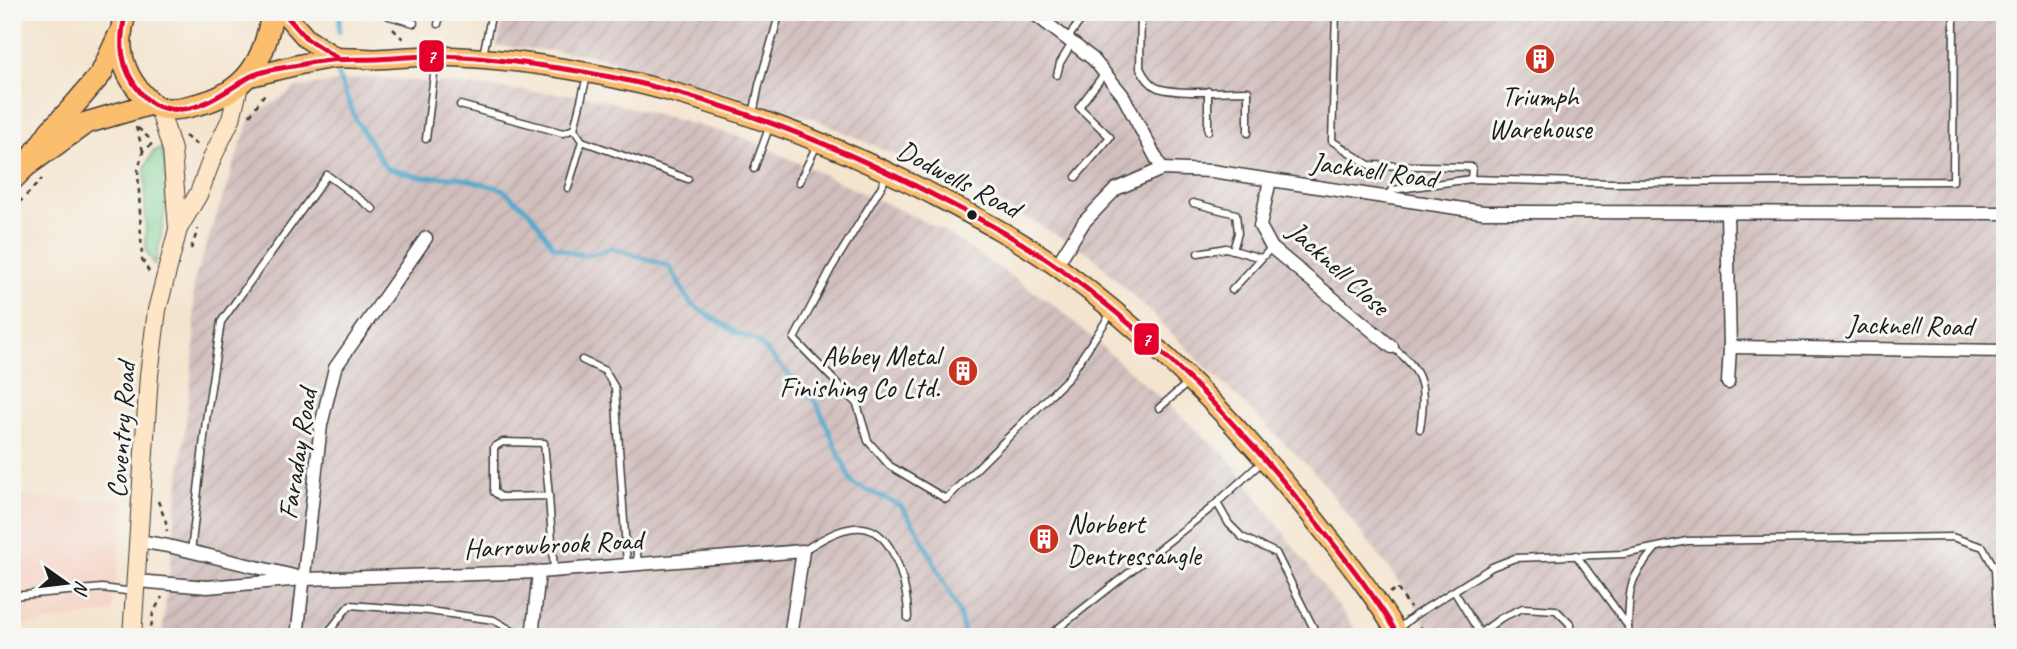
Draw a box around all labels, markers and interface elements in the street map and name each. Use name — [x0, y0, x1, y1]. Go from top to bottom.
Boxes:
line badge: 7 — [418, 39, 445, 73]
building icon: Triumph Warehouse — [1523, 42, 1557, 76]
text: 7 — [427, 45, 438, 69]
place label: Triumph Warehouse — [1488, 79, 1593, 146]
street label: Dodwells Road — [891, 132, 1030, 228]
street label: Jacknell Road — [1307, 144, 1443, 197]
unlabelled marker — [965, 208, 979, 222]
street label: Jacknell Close — [1279, 212, 1399, 324]
street label: Jacknell Road — [1844, 306, 1978, 344]
line badge: 7 — [1133, 322, 1160, 356]
text: 7 — [1142, 328, 1153, 352]
place label: Abbey Metal Finishing Co Ltd. — [780, 338, 945, 405]
building icon: Abbey Metal Finishing Co Ltd. — [946, 354, 980, 388]
street label: Coventry Road — [99, 357, 144, 499]
street label: Faraday Road — [269, 383, 325, 521]
place label: Norbert Dentressangle — [1067, 506, 1202, 573]
street label: Harrowbrook Road — [463, 522, 647, 566]
building icon: Norbert Dentressangle — [1027, 522, 1061, 556]
north arrow — [32, 548, 102, 618]
text: N — [68, 578, 95, 599]

